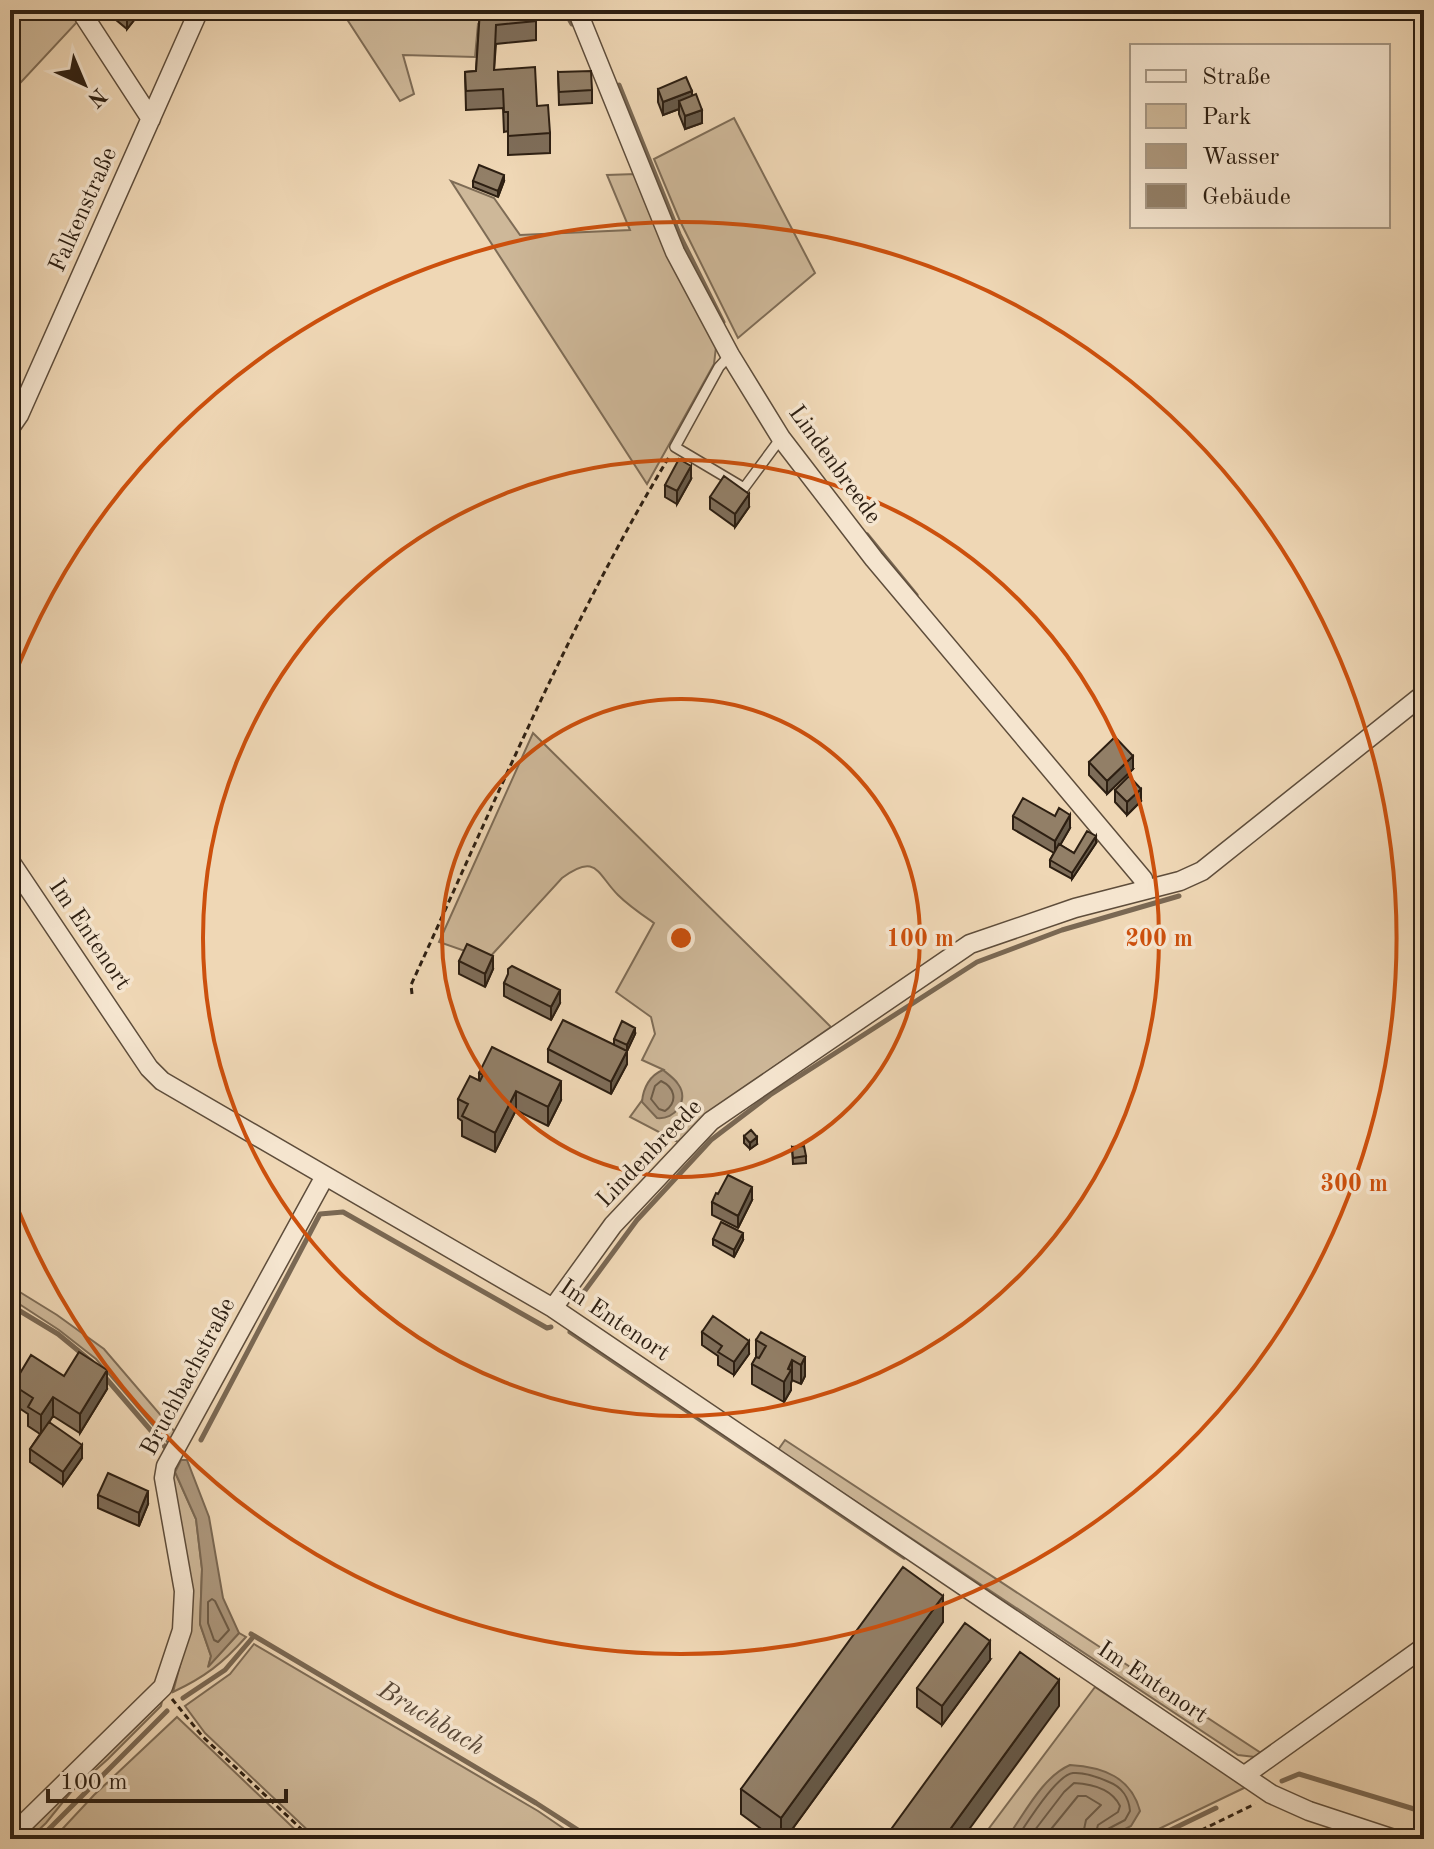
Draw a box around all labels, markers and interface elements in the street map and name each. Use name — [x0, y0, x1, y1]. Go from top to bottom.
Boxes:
north arrow — [44, 44, 124, 124]
legend — [1130, 44, 1390, 228]
text: Straße — [1202, 66, 1271, 90]
text: N — [83, 83, 110, 111]
text: Park — [1202, 106, 1251, 130]
street label: Falkenstraße — [46, 144, 122, 276]
text: Wasser — [1202, 146, 1279, 170]
text: Gebäude — [1202, 186, 1291, 210]
street label: Lindenbreede — [783, 401, 885, 529]
street label: Im Entenort — [43, 876, 135, 994]
centre of rings — [667, 924, 695, 952]
text: 100 m — [886, 928, 954, 952]
text: 200 m — [1125, 928, 1193, 952]
street label: Lindenbreede — [593, 1095, 707, 1213]
text: 300 m — [1320, 1173, 1388, 1197]
street label: Im Entenort — [555, 1275, 673, 1367]
street label: Bruchbachstraße — [137, 1294, 241, 1460]
street label: Im Entenort — [1093, 1637, 1211, 1729]
water label: Bruchbach — [372, 1677, 489, 1761]
scale bar — [48, 1753, 286, 1803]
text: 100 m — [60, 1771, 128, 1795]

